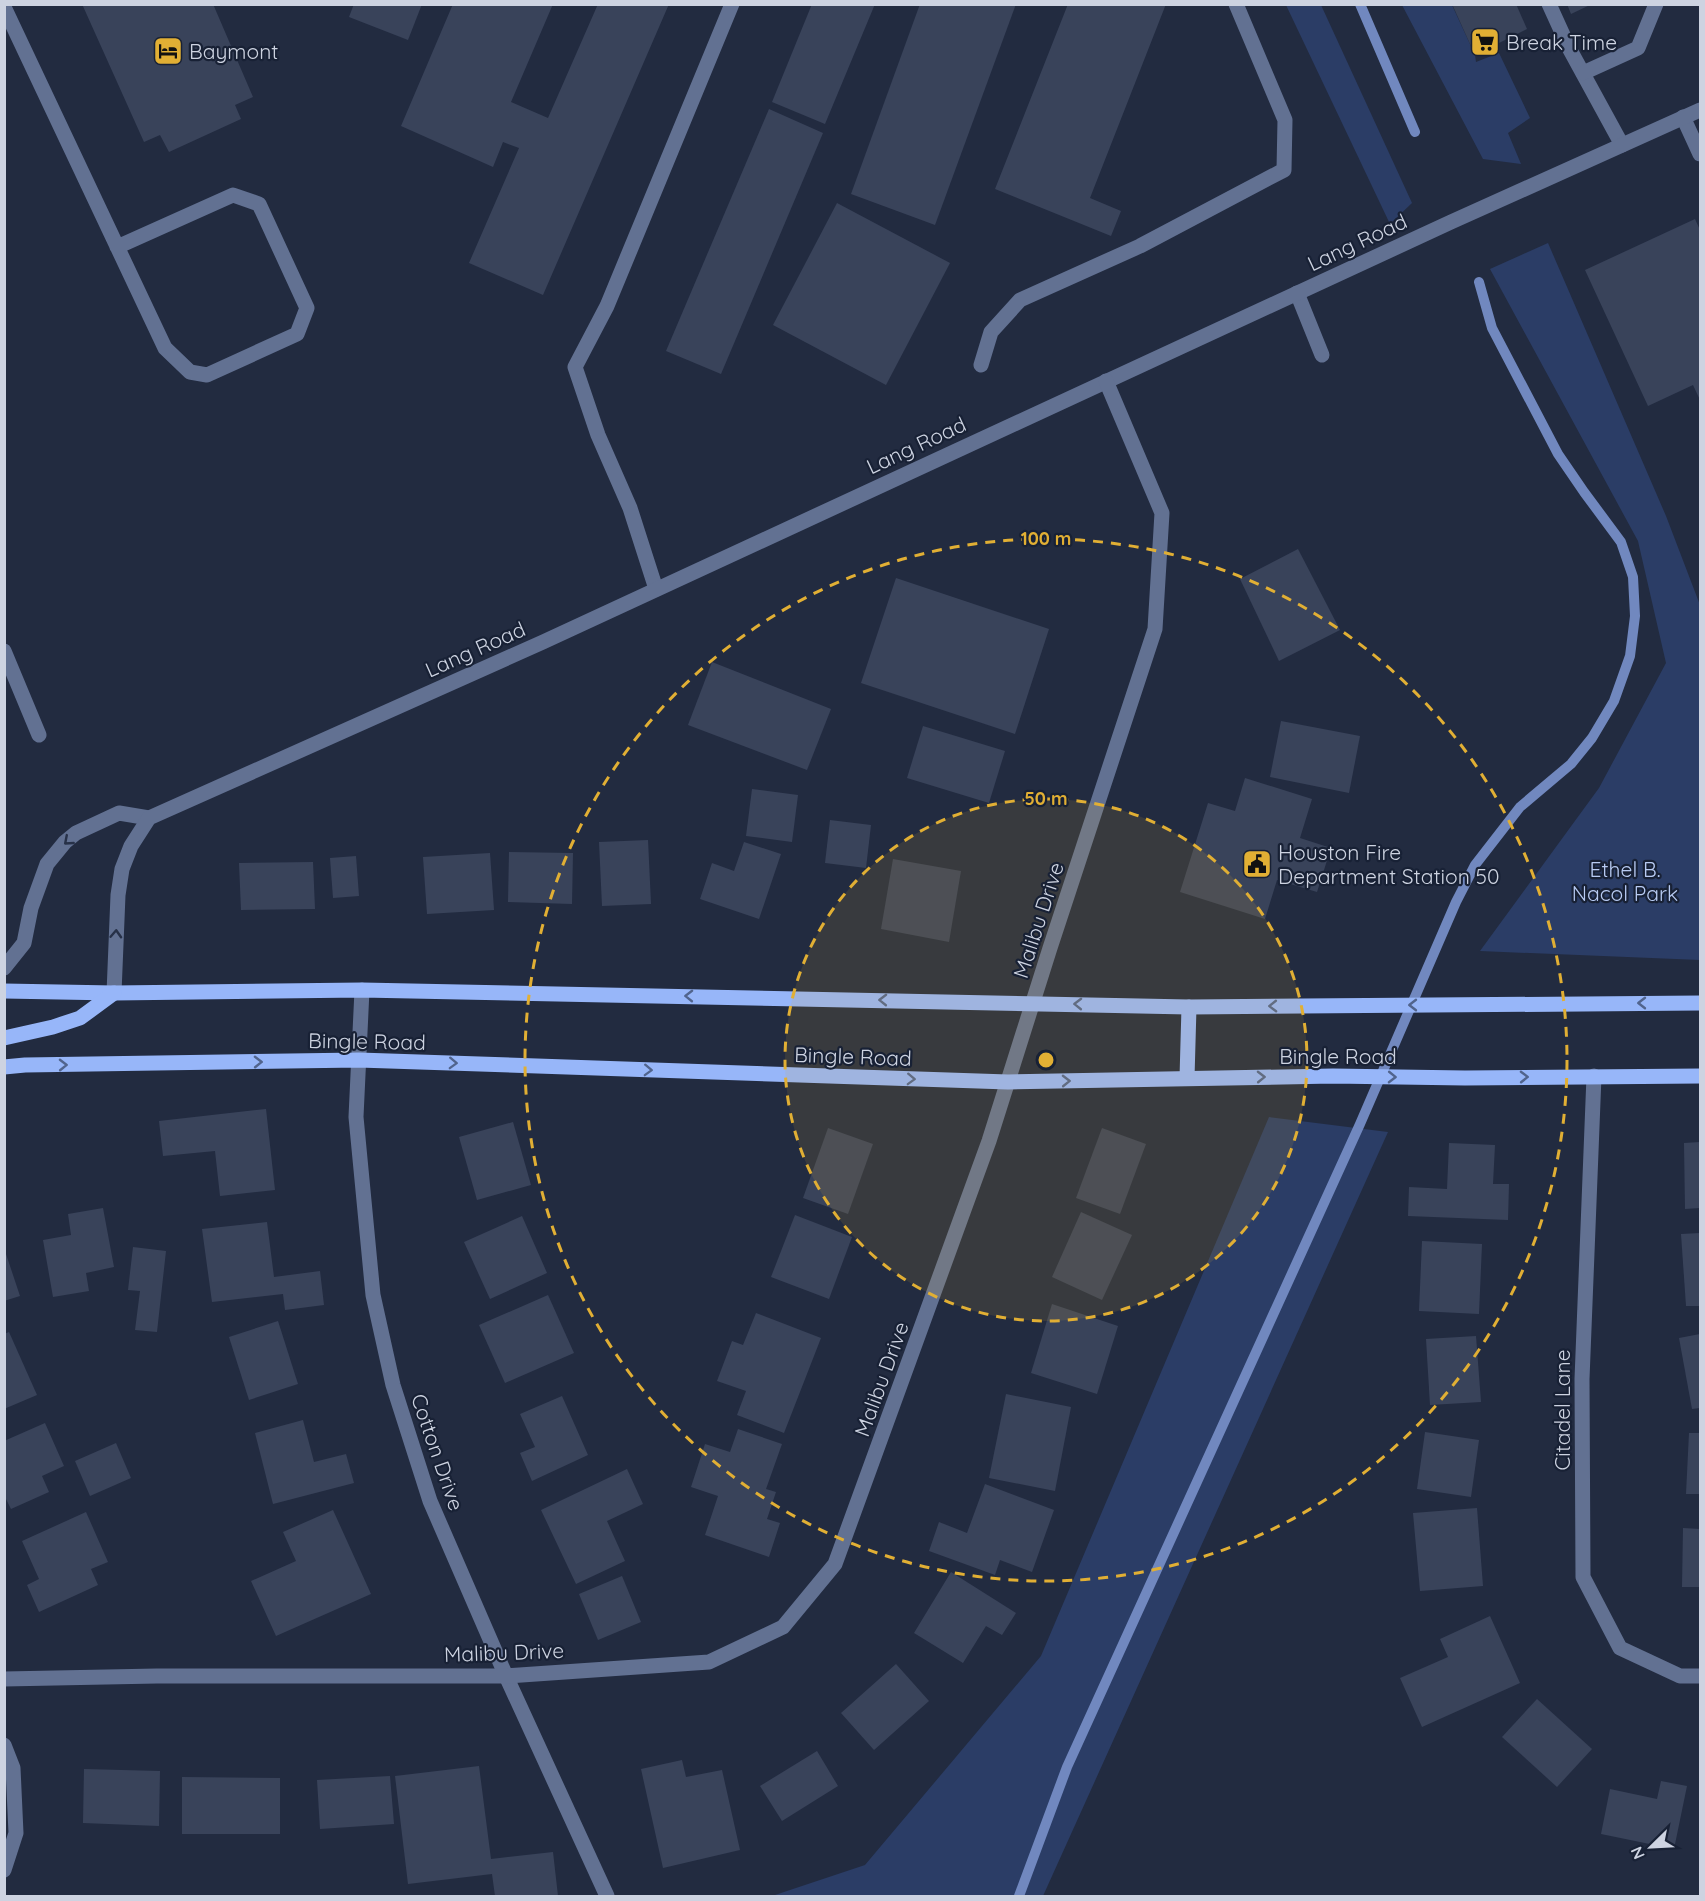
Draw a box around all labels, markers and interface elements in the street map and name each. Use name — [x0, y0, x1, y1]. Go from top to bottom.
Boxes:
supermarket icon: Break Time — [1469, 26, 1501, 58]
place label: Break Time — [1506, 29, 1617, 55]
hotel icon: Baymont — [152, 35, 184, 67]
place label: Baymont — [189, 38, 278, 64]
street label: Lang Road — [1303, 208, 1411, 276]
street label: Lang Road — [862, 411, 970, 479]
text: 100 m — [1021, 527, 1071, 550]
street label: Lang Road — [421, 615, 529, 683]
text: 50 m — [1024, 787, 1068, 810]
one-way arrow — [64, 833, 75, 844]
place label: Houston Fire Department Station 50 — [1278, 839, 1500, 889]
public building icon: Houston Fire Department Station 50 — [1241, 848, 1273, 880]
park label: Ethel B. Nacol Park — [1572, 856, 1678, 906]
street label: Malibu Drive — [1007, 859, 1069, 981]
one-way arrow — [110, 930, 123, 939]
one-way arrow — [684, 990, 693, 1003]
one-way arrow — [879, 994, 888, 1007]
one-way arrow — [1638, 997, 1647, 1010]
one-way arrow — [1074, 998, 1083, 1011]
one-way arrow — [1409, 999, 1418, 1011]
one-way arrow — [1269, 1000, 1278, 1012]
street label: Bingle Road — [308, 1027, 426, 1055]
street label: Bingle Road — [794, 1041, 912, 1071]
street label: Bingle Road — [1279, 1043, 1397, 1069]
centre of rings — [1036, 1050, 1056, 1070]
one-way arrow — [253, 1055, 262, 1068]
one-way arrow — [448, 1057, 457, 1070]
one-way arrow — [58, 1058, 67, 1071]
one-way arrow — [643, 1063, 652, 1076]
one-way arrow — [1387, 1070, 1396, 1083]
one-way arrow — [1257, 1071, 1266, 1083]
one-way arrow — [1519, 1071, 1528, 1083]
one-way arrow — [907, 1072, 916, 1085]
one-way arrow — [1062, 1075, 1071, 1087]
street label: Malibu Drive — [848, 1318, 914, 1440]
street label: Citadel Lane — [1549, 1349, 1575, 1471]
street label: Cotton Drive — [406, 1390, 470, 1514]
street label: Malibu Drive — [443, 1637, 565, 1667]
north arrow — [1621, 1817, 1681, 1877]
text: N — [1626, 1844, 1649, 1863]

